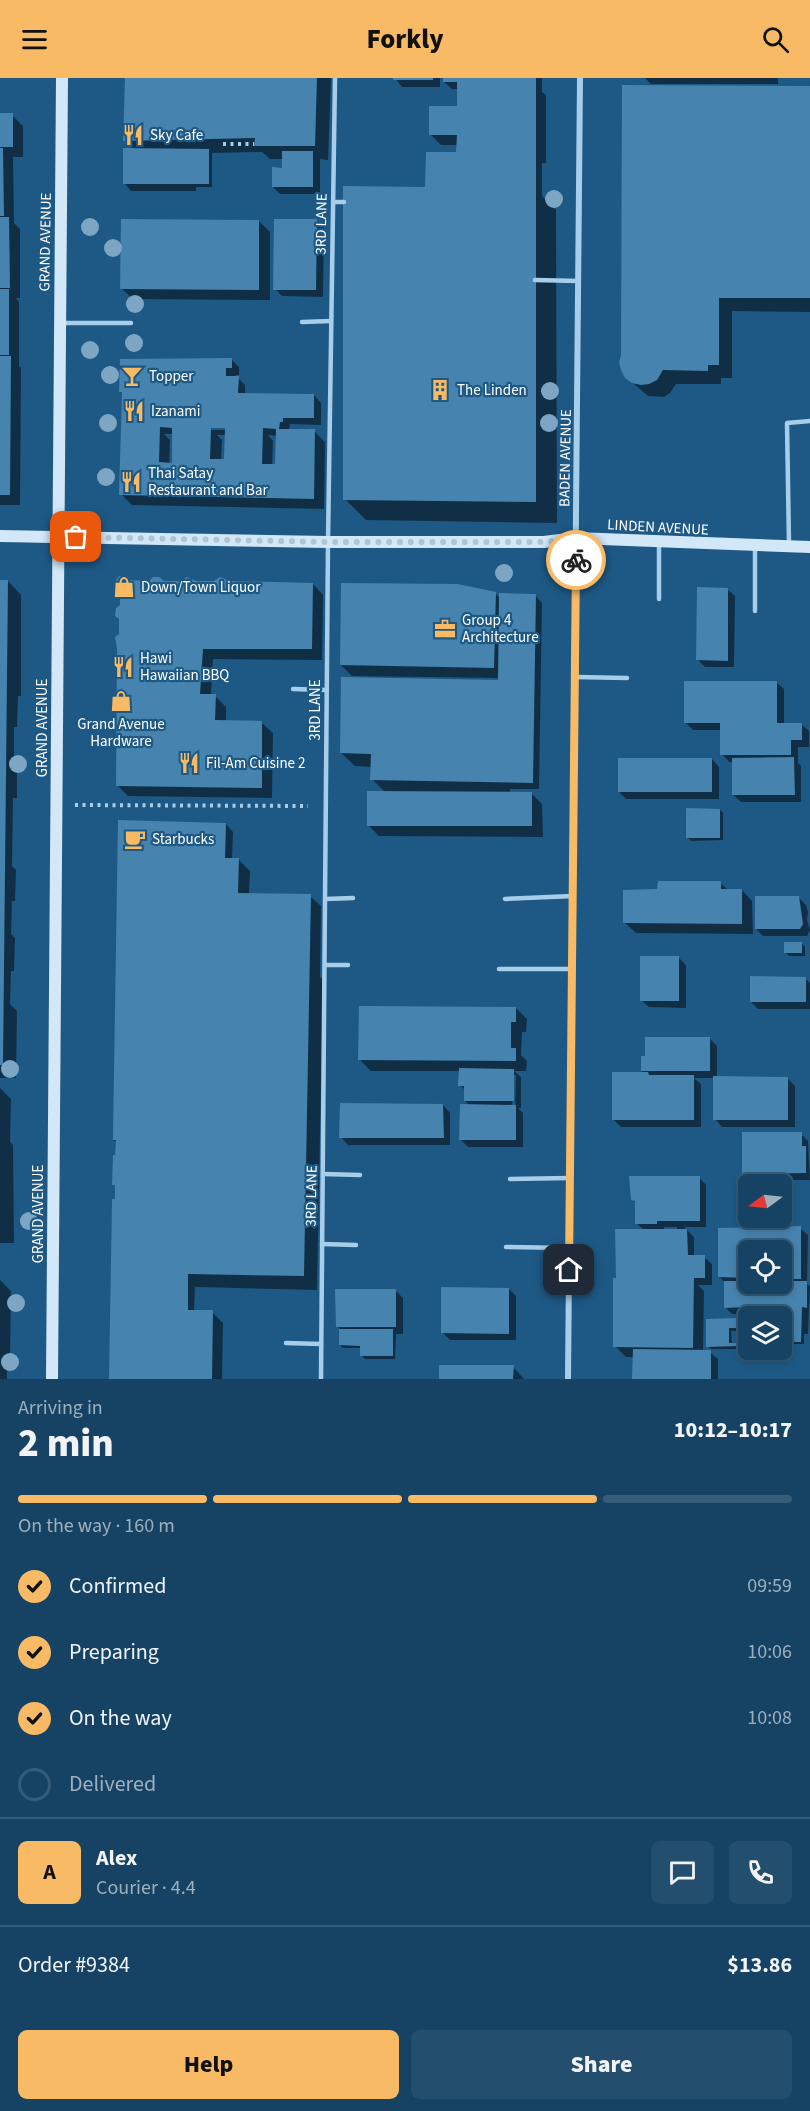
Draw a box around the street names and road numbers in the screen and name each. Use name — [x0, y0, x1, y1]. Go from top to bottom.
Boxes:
street label: GRAND AVENUE — [34, 192, 57, 292]
street label: 3RD LANE — [310, 193, 333, 255]
street label: BADEN AVENUE — [554, 409, 577, 507]
street label: LINDEN AVENUE — [607, 514, 709, 541]
street label: GRAND AVENUE — [32, 679, 53, 777]
street label: 3RD LANE — [305, 679, 326, 741]
street label: GRAND AVENUE — [28, 1165, 49, 1263]
street label: 3RD LANE — [300, 1165, 323, 1227]

